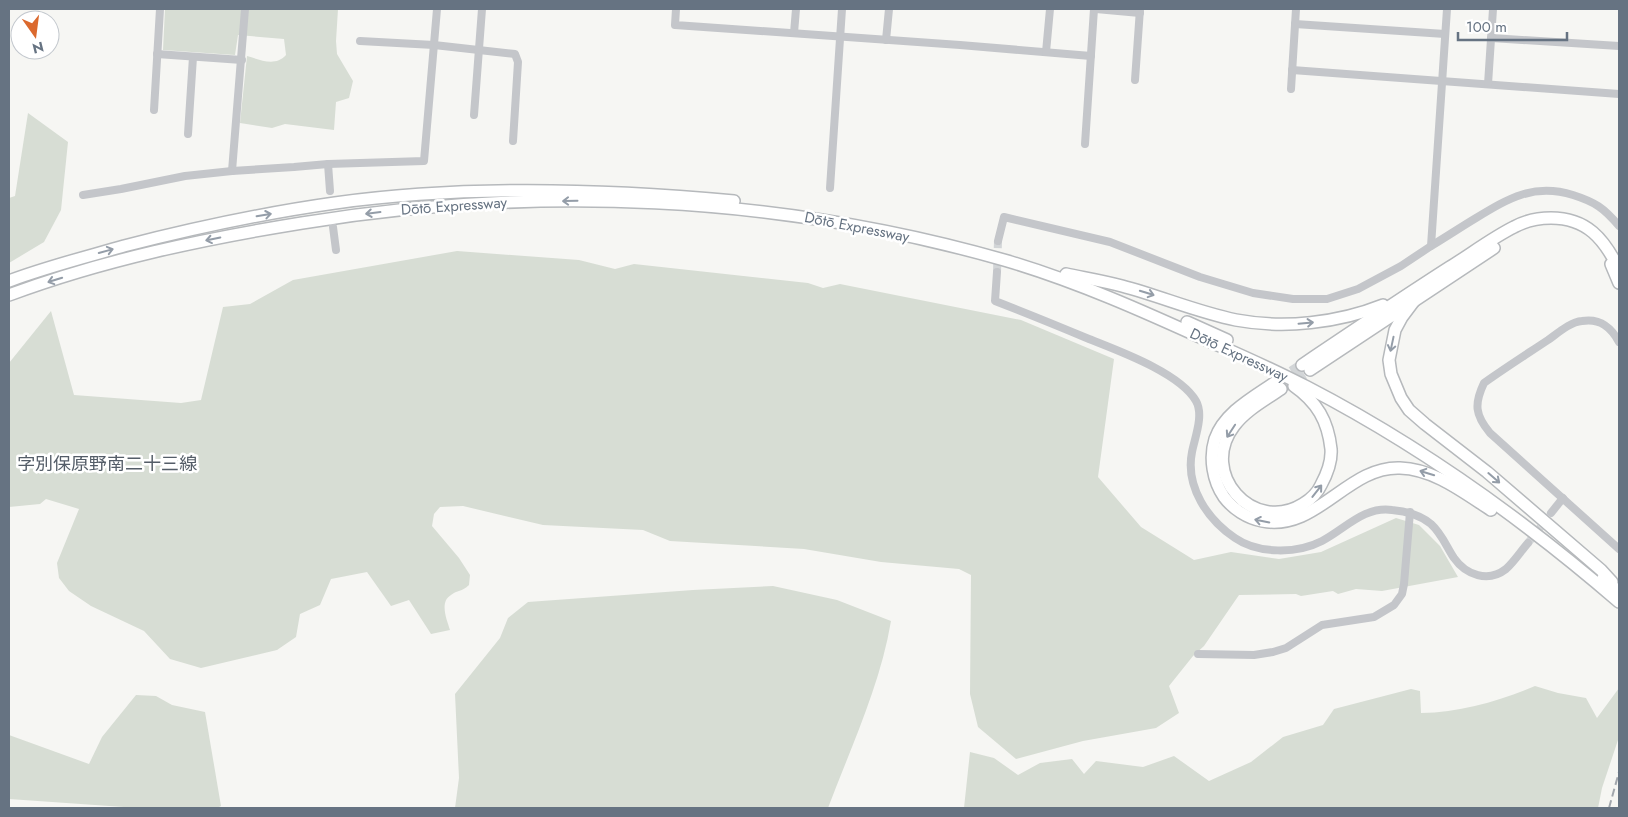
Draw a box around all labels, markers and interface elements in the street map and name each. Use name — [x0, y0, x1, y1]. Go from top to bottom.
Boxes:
north arrow — [10, 10, 60, 60]
scale bar — [1458, 10, 1567, 42]
text: 100 m — [1466, 16, 1507, 38]
text: N — [30, 37, 46, 59]
street label: Dōtō Expressway — [400, 191, 508, 221]
one-way arrow — [562, 196, 578, 206]
street label: Dōtō Expressway — [803, 206, 912, 248]
one-way arrow — [365, 208, 381, 218]
one-way arrow — [255, 209, 271, 219]
one-way arrow — [205, 235, 221, 244]
one-way arrow — [97, 246, 113, 256]
one-way arrow — [48, 276, 64, 286]
one-way arrow — [1139, 289, 1155, 299]
one-way arrow — [1297, 318, 1313, 327]
street label: Dōtō Expressway — [1186, 323, 1292, 388]
one-way arrow — [1387, 336, 1396, 352]
one-way arrow — [1226, 424, 1236, 438]
district label: 字別保原野南二十三線 — [17, 451, 197, 477]
one-way arrow — [1419, 468, 1435, 478]
one-way arrow — [1488, 472, 1501, 484]
one-way arrow — [1311, 485, 1322, 498]
one-way arrow — [1255, 515, 1271, 525]

